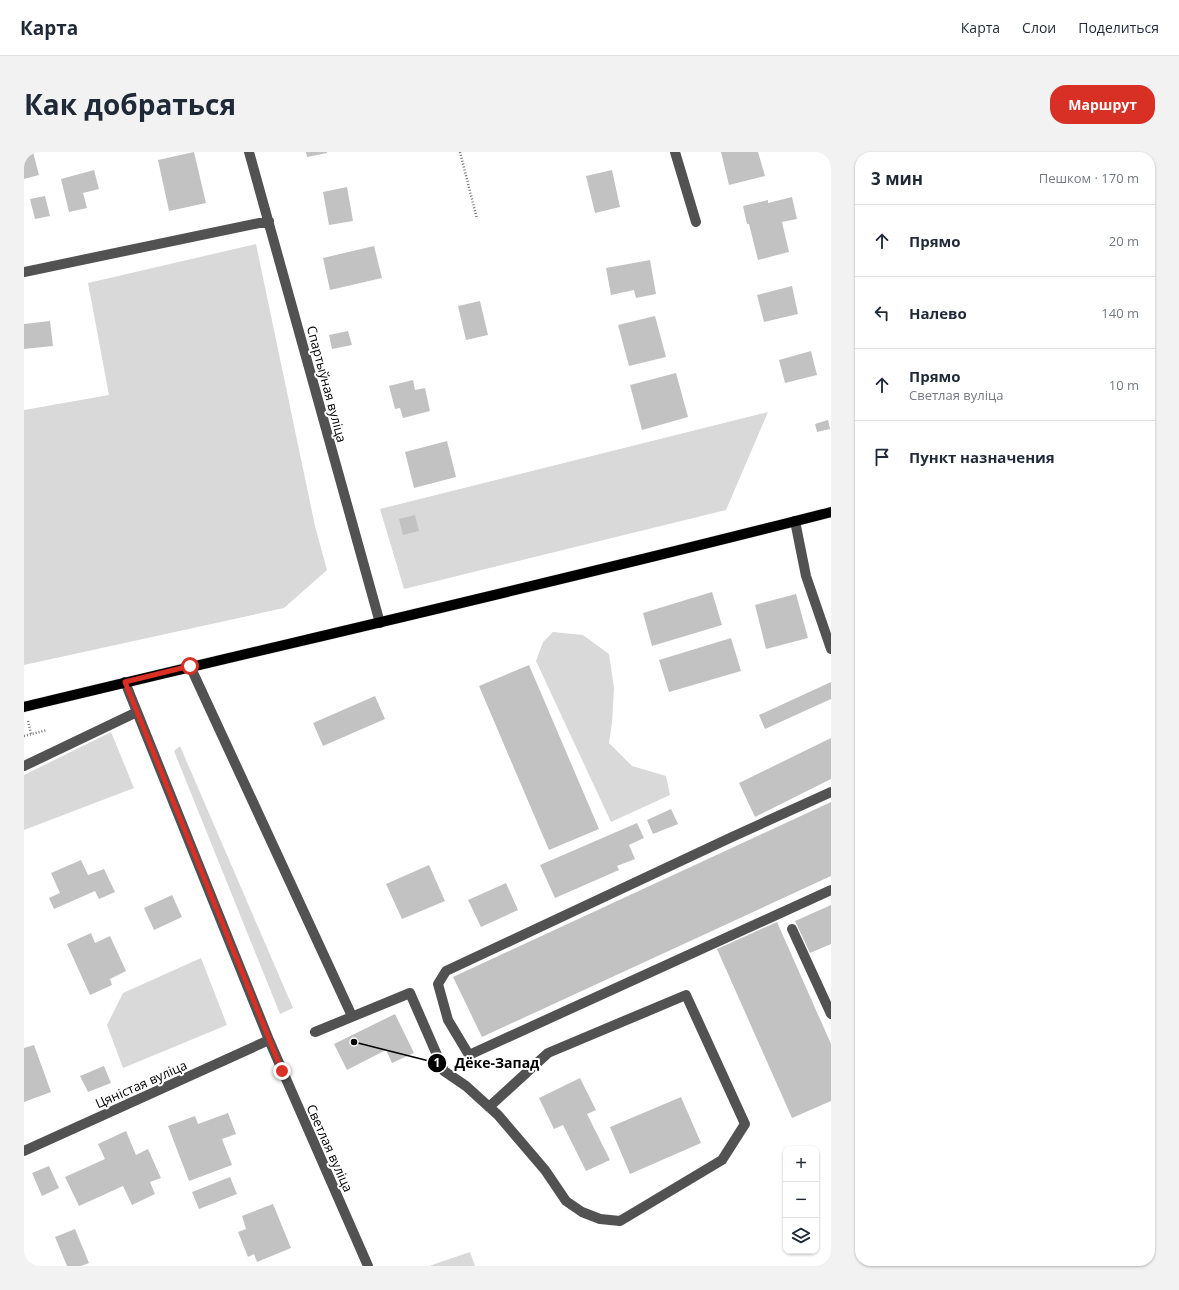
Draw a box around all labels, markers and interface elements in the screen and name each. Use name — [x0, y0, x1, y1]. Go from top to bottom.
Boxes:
text: Карта — [20, 15, 78, 41]
text: Карта — [961, 18, 1000, 37]
text: Слои — [1022, 18, 1056, 37]
text: Поделиться — [1078, 18, 1159, 37]
text: Как добраться — [24, 85, 236, 123]
button: Маршрут — [1050, 85, 1155, 124]
text: 3 мин — [871, 167, 923, 190]
text: Пешком · 170 m — [1039, 169, 1139, 187]
icon: ahead — [871, 230, 893, 252]
text: Прямо — [909, 231, 961, 251]
text: 20 m — [1109, 232, 1139, 250]
icon: left — [871, 302, 893, 324]
text: Налево — [909, 303, 967, 323]
text: 140 m — [1101, 304, 1139, 322]
street label: Спартыўная вуліца — [303, 324, 351, 444]
text: Прямо — [909, 366, 961, 386]
icon: ahead — [871, 374, 893, 396]
text: 10 m — [1109, 376, 1139, 394]
text: Светлая вуліца — [909, 386, 1003, 404]
icon: arrive — [871, 446, 893, 468]
text: Пункт назначения — [909, 447, 1055, 467]
route start — [181, 657, 199, 675]
callout: Дёке-Запад — [427, 1050, 548, 1076]
text: Дёке-Запад — [455, 1053, 540, 1072]
text: 1 — [434, 1054, 440, 1071]
street label: Цяністая вуліца — [92, 1056, 190, 1112]
route end — [273, 1062, 291, 1080]
street label: Светлая вуліца — [303, 1101, 357, 1195]
map controls — [783, 1146, 819, 1254]
button: + — [783, 1146, 819, 1182]
button: − — [783, 1182, 819, 1218]
button: layers — [783, 1218, 819, 1254]

